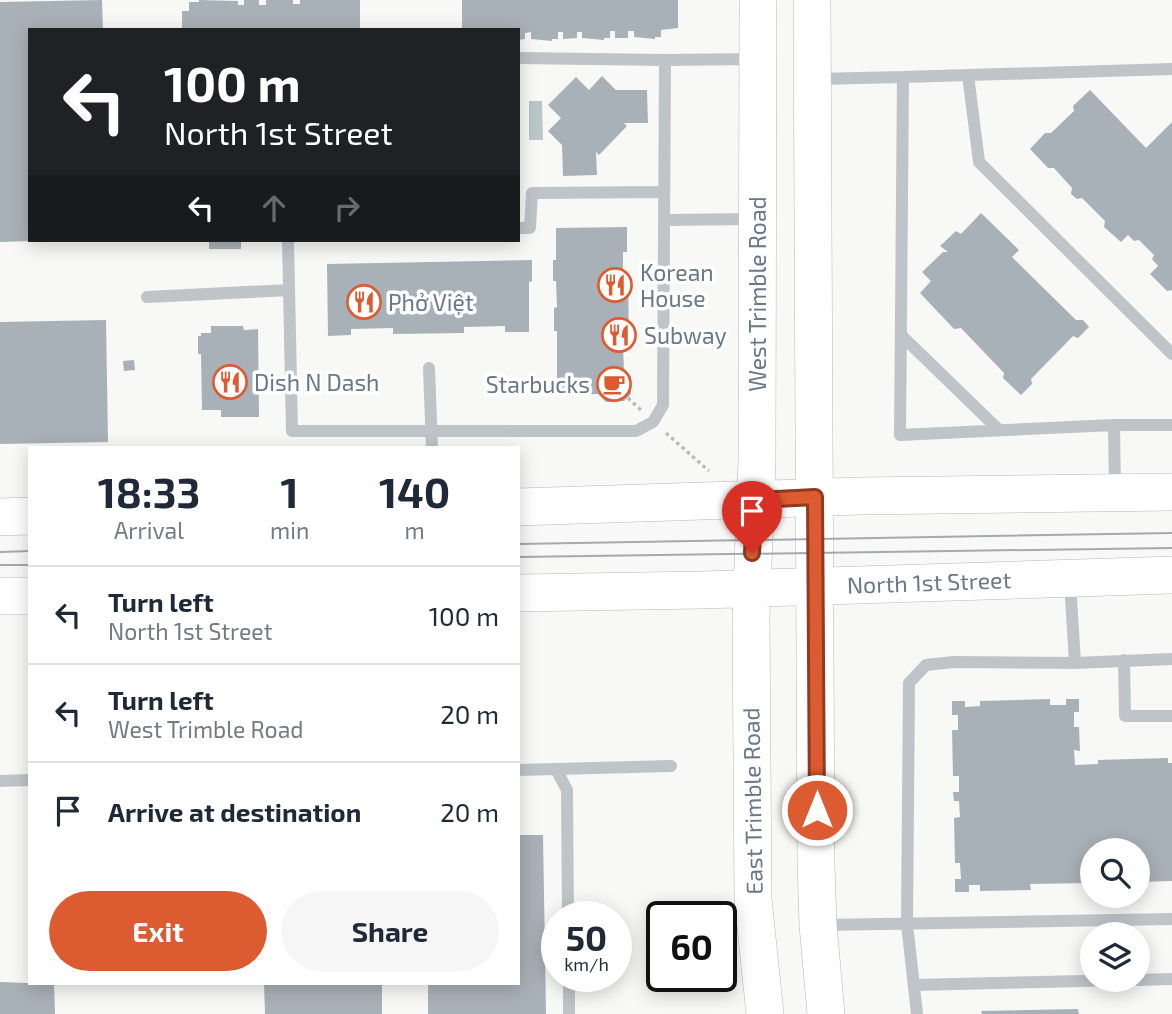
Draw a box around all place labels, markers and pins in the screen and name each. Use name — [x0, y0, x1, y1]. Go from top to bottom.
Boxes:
place label: Korean House — [640, 258, 714, 312]
restaurant icon: Korean House — [596, 266, 634, 304]
restaurant icon: Phở Việt — [345, 283, 383, 321]
place label: Phở Việt — [388, 288, 474, 316]
restaurant icon: Subway — [600, 316, 638, 354]
place label: Subway — [644, 321, 727, 349]
restaurant icon: Dish N Dash — [211, 363, 249, 401]
cafe icon: Starbucks — [595, 365, 633, 403]
place label: Dish N Dash — [254, 368, 379, 396]
place label: Starbucks — [486, 370, 590, 398]
pin — [722, 481, 782, 553]

